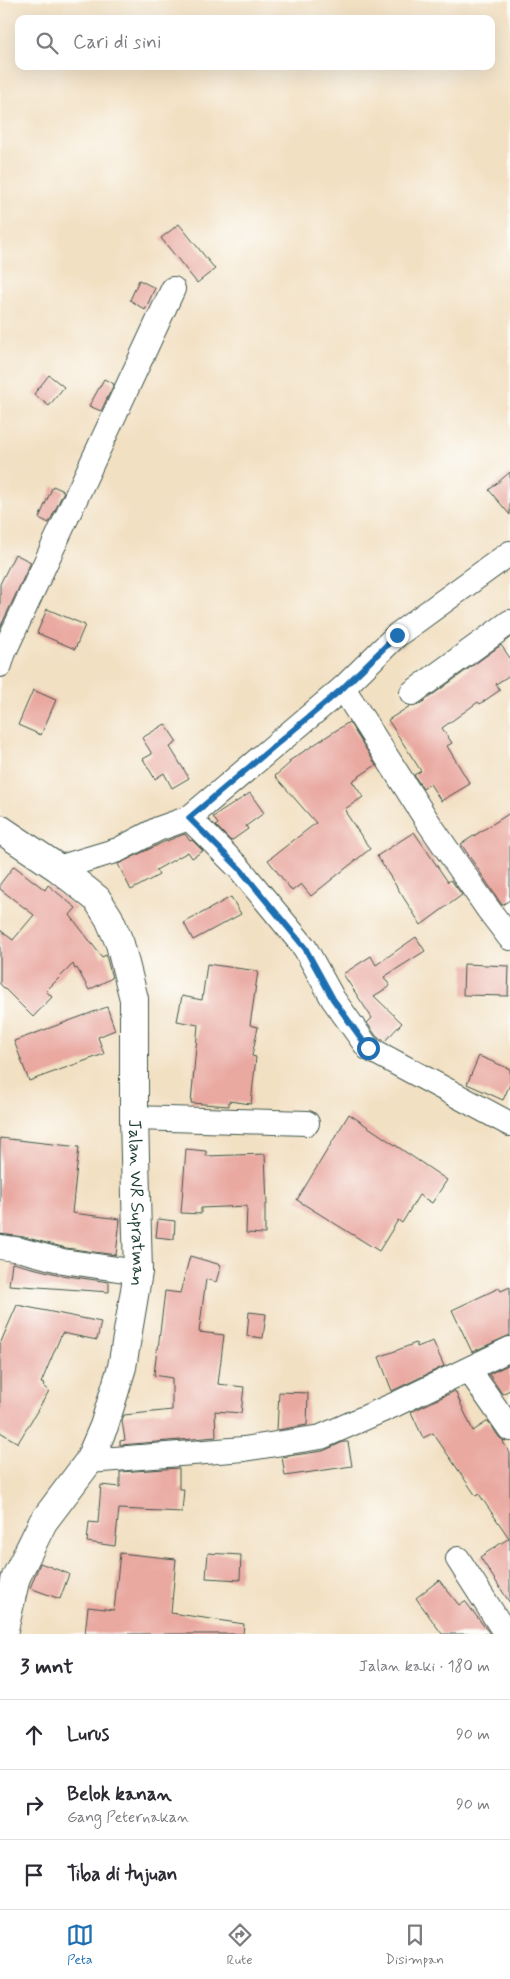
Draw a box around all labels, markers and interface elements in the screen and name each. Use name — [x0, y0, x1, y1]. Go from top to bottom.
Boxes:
search box — [15, 15, 495, 70]
icon: search — [33, 29, 61, 57]
text: Cari di sini — [73, 30, 161, 55]
route end — [386, 624, 409, 647]
route start — [357, 1037, 380, 1060]
street label: Jalan WR Supratman — [122, 1119, 150, 1288]
text: 3 mnt — [20, 1653, 73, 1681]
text: Jalan kaki · 180 m — [359, 1656, 490, 1677]
icon: ahead — [20, 1721, 48, 1749]
text: Lurus — [67, 1722, 109, 1747]
text: 90 m — [456, 1724, 490, 1745]
text: Belok kanan — [67, 1782, 172, 1807]
icon: right — [20, 1791, 48, 1819]
text: 90 m — [456, 1794, 490, 1815]
text: Gang Peternakan — [67, 1807, 190, 1828]
icon: arrive — [20, 1861, 48, 1889]
text: Tiba di tujuan — [67, 1862, 178, 1887]
tab: Peta — [66, 1921, 94, 1969]
tab: Rute — [226, 1921, 254, 1969]
tab: Disimpan — [385, 1921, 444, 1969]

